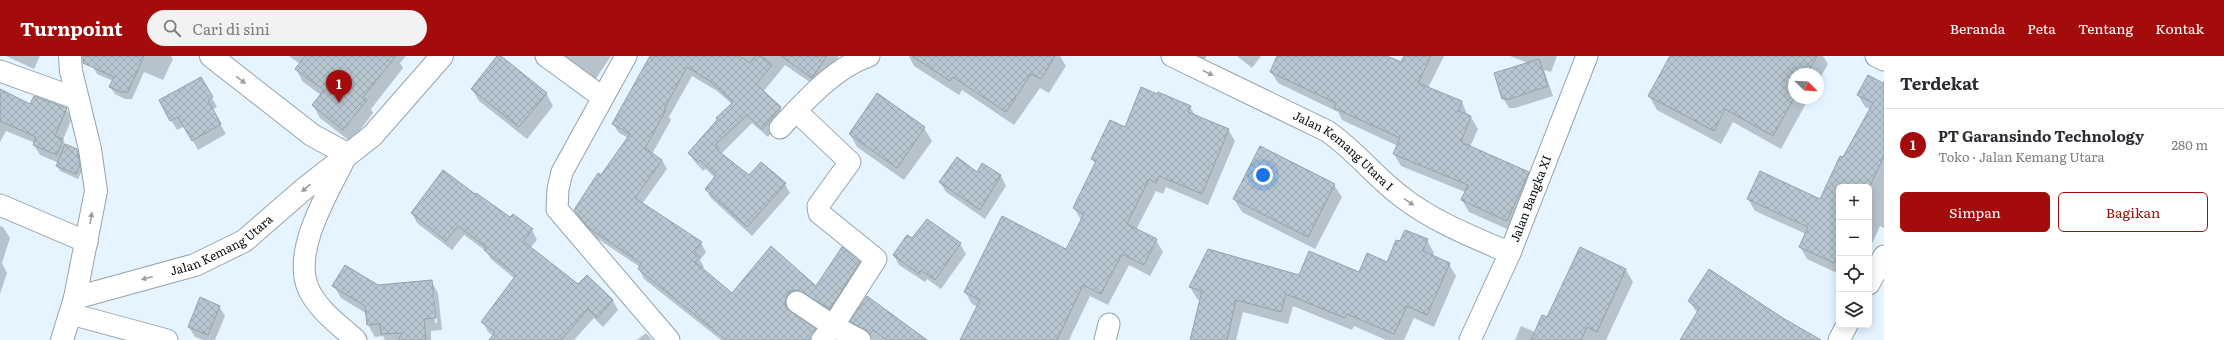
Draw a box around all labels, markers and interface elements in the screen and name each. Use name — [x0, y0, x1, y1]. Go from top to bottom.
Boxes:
search box — [147, 10, 427, 46]
text: Turnpoint — [20, 14, 123, 42]
icon: search — [161, 17, 183, 39]
text: Cari di sini — [193, 17, 270, 40]
text: Beranda — [1950, 18, 2005, 38]
text: Peta — [2027, 18, 2056, 38]
text: Tentang — [2078, 18, 2133, 38]
text: Kontak — [2155, 18, 2204, 38]
north arrow — [1788, 68, 1824, 104]
pin: 1 — [326, 70, 352, 103]
one-way arrow — [1202, 70, 1213, 76]
text: Terdekat — [1900, 70, 1979, 95]
one-way arrow — [236, 76, 247, 84]
street label: Jalan Kemang Utara I — [1290, 106, 1398, 195]
text: PT Garansindo Technology — [1938, 124, 2144, 147]
text: 1 — [1910, 135, 1916, 154]
text: 280 m — [2172, 135, 2208, 154]
text: Toko · Jalan Kemang Utara — [1938, 147, 2104, 166]
street label: Jalan Bangka XI — [1505, 152, 1555, 244]
your location — [1253, 165, 1273, 185]
one-way arrow — [301, 183, 311, 192]
map controls — [1836, 184, 1872, 328]
button: + — [1836, 184, 1872, 220]
button: Simpan — [1900, 192, 2050, 232]
button: Bagikan — [2058, 192, 2208, 232]
one-way arrow — [1404, 198, 1414, 206]
street label: Jalan Kemang Utara — [168, 210, 277, 279]
one-way arrow — [88, 212, 94, 224]
button: − — [1836, 220, 1872, 256]
button: locate — [1836, 256, 1872, 292]
one-way arrow — [141, 275, 153, 281]
button: layers — [1836, 292, 1872, 328]

